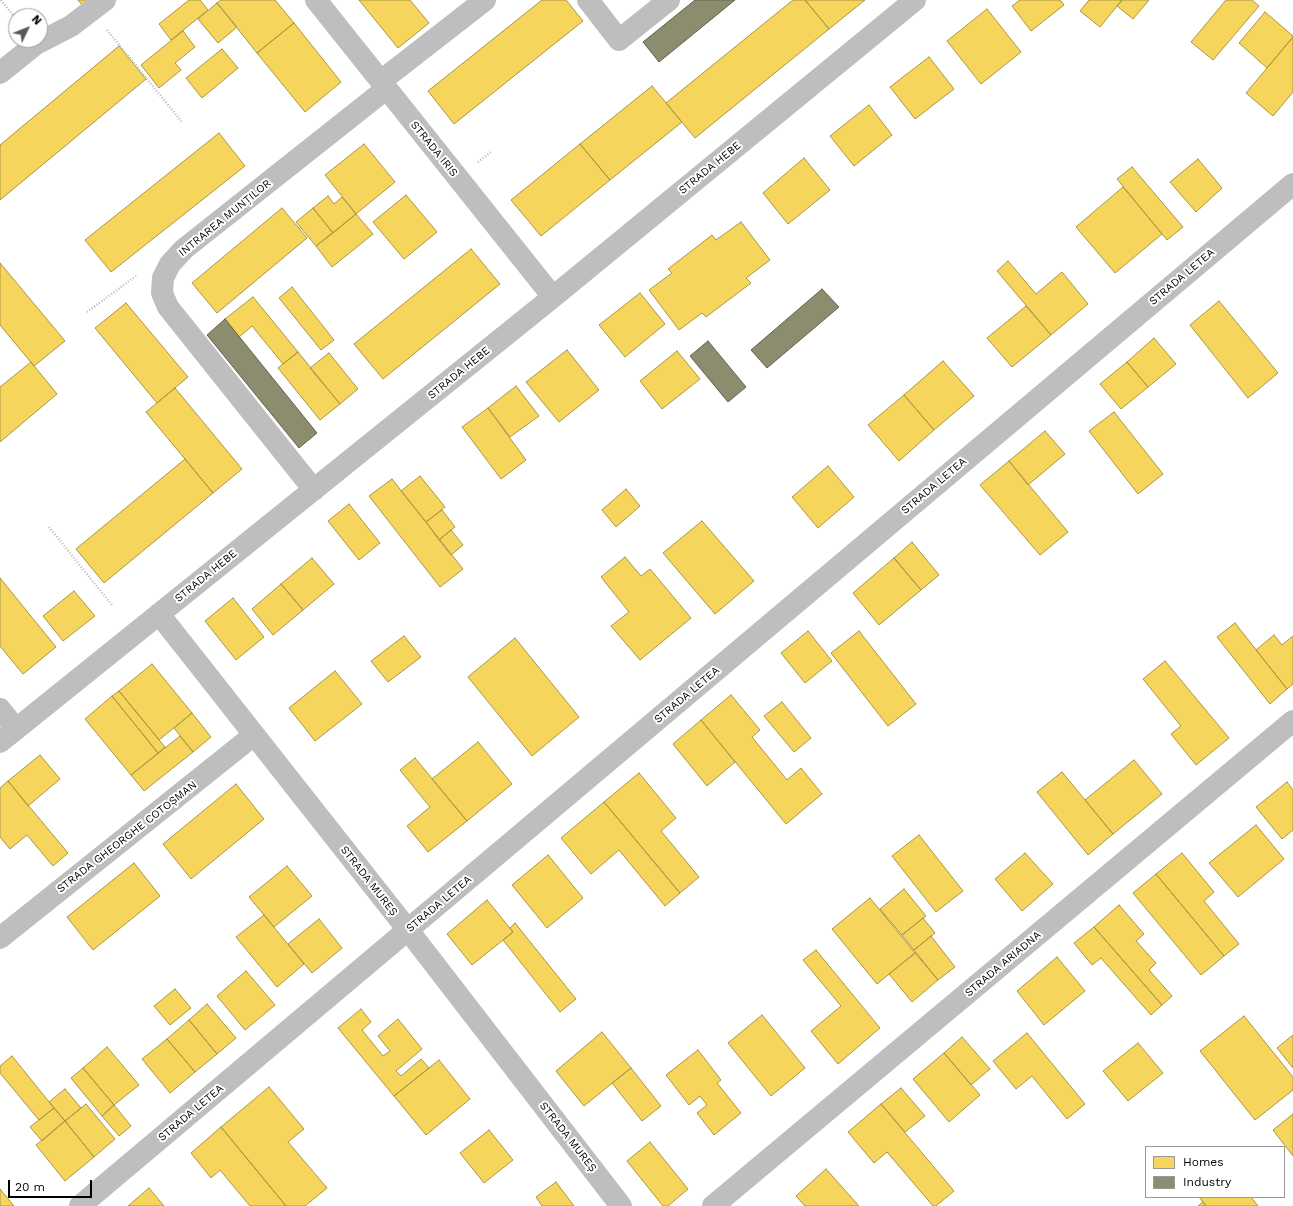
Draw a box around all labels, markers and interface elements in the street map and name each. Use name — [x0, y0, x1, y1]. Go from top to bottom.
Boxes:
north arrow — [8, 8, 48, 48]
text: N — [29, 13, 44, 28]
street label: STRADA IRIS — [408, 119, 460, 179]
street label: STRADA HEBE — [676, 139, 744, 197]
street label: INTRAREA MUNȚILOR — [176, 177, 274, 259]
street label: STRADA LETEA — [1147, 246, 1217, 308]
street label: STRADA HEBE — [425, 344, 493, 402]
street label: STRADA LETEA — [899, 455, 969, 517]
street label: STRADA HEBE — [172, 547, 240, 605]
street label: STRADA LETEA — [652, 664, 722, 726]
street label: STRADA GHEORGHE COTOȘMAN — [54, 778, 200, 896]
street label: STRADA MUREȘ — [338, 843, 400, 919]
street label: STRADA LETEA — [404, 873, 474, 935]
street label: STRADA ARIADNA — [962, 928, 1044, 1000]
street label: STRADA LETEA — [156, 1082, 226, 1144]
street label: STRADA MUREȘ — [537, 1099, 599, 1175]
legend — [1145, 1146, 1285, 1198]
text: Homes — [1183, 1155, 1224, 1169]
scale bar — [10, 1172, 94, 1198]
text: Industry — [1183, 1175, 1231, 1189]
text: 20 m — [15, 1180, 45, 1194]

